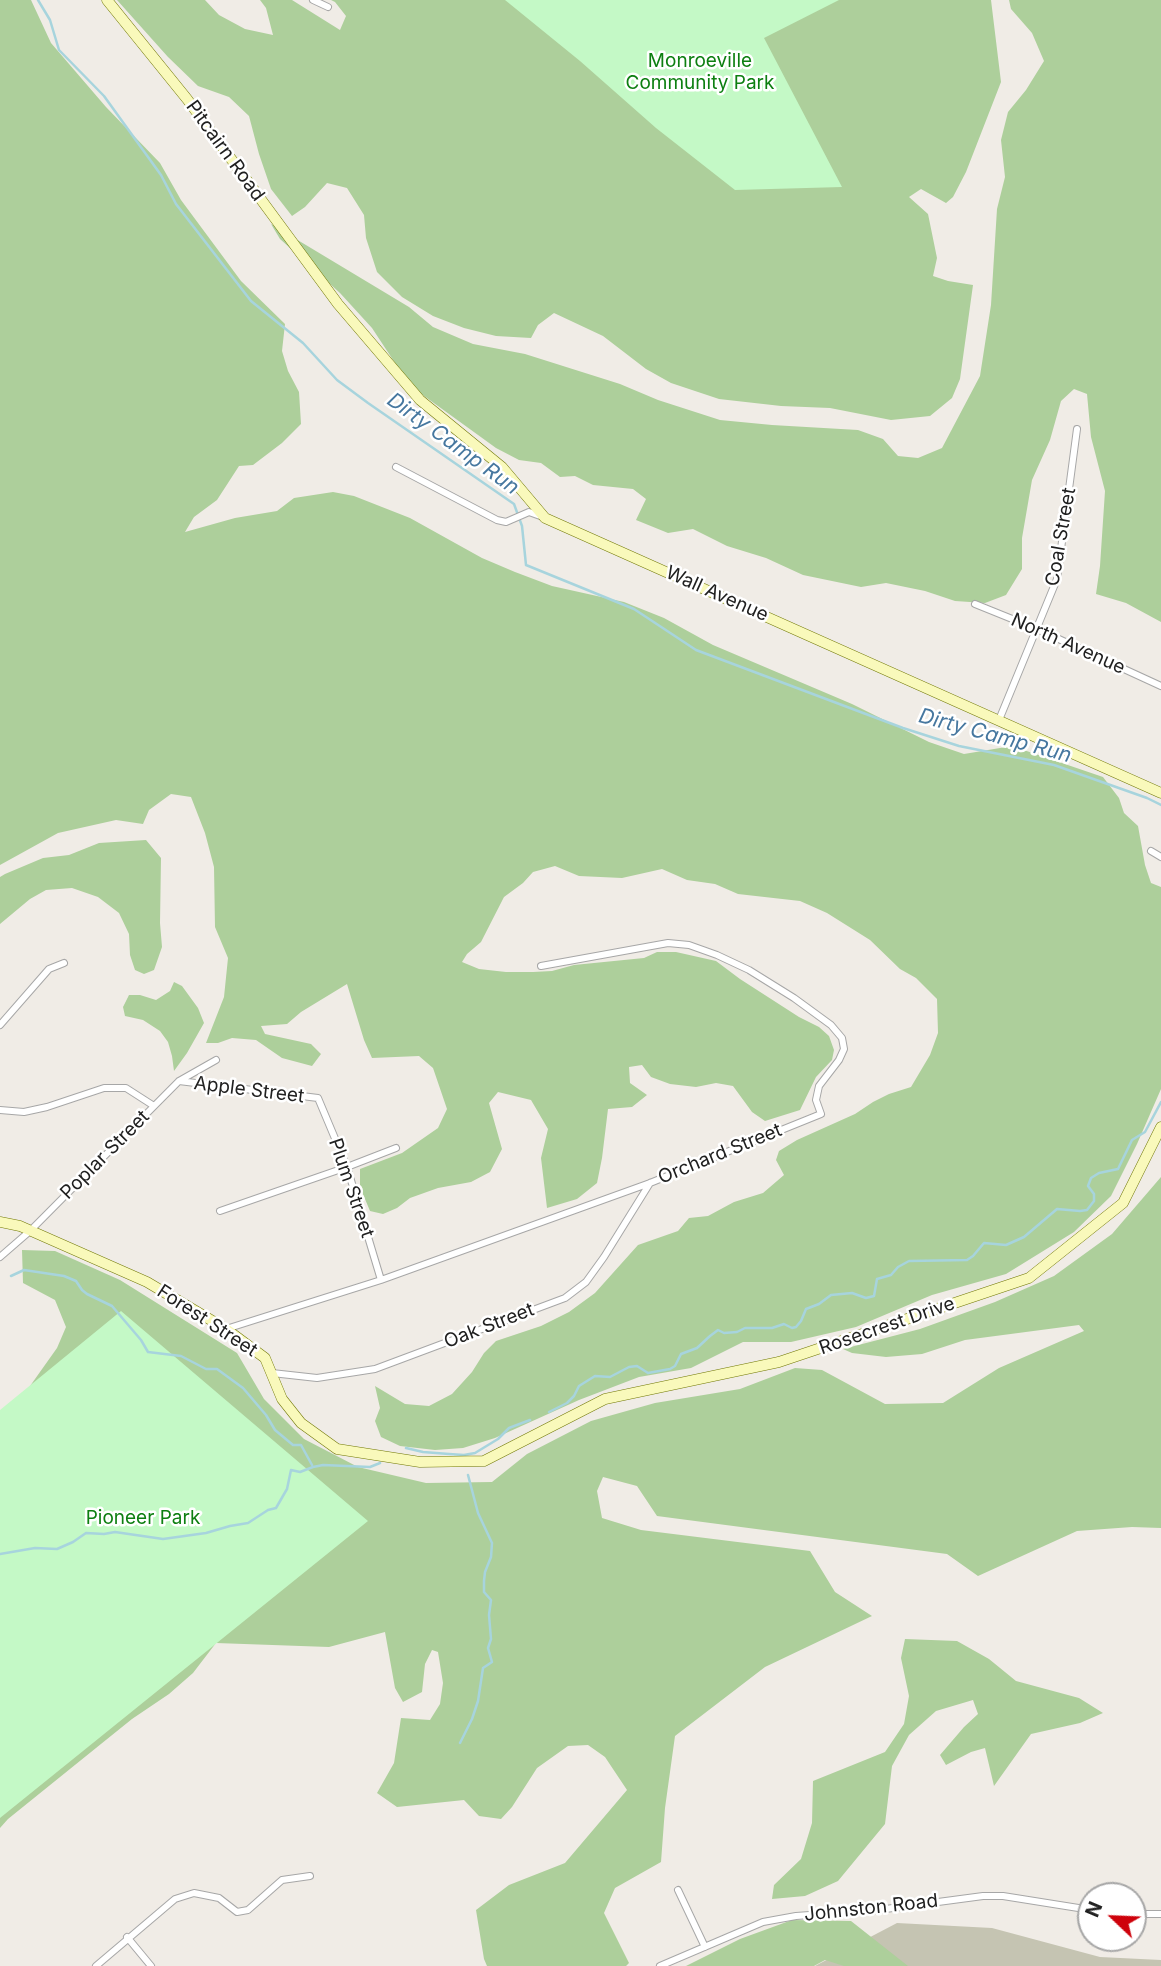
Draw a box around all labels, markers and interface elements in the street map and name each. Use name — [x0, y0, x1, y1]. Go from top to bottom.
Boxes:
park label: Monroeville Community Park — [626, 50, 774, 94]
street label: Pitcairn Road — [181, 96, 269, 206]
water label: Dirty Camp Run — [382, 388, 524, 500]
street label: Coal Street — [1041, 486, 1081, 588]
street label: Wall Avenue — [662, 561, 772, 627]
street label: North Avenue — [1007, 609, 1129, 679]
water label: Dirty Camp Run — [916, 703, 1074, 769]
street label: Apple Street — [193, 1072, 305, 1108]
street label: Poplar Street — [56, 1106, 154, 1204]
street label: Orchard Street — [655, 1119, 785, 1189]
street label: Plum Street — [323, 1135, 379, 1241]
street label: Forest Street — [153, 1280, 261, 1362]
street label: Rosecrest Drive — [816, 1292, 958, 1360]
street label: Oak Street — [441, 1298, 537, 1354]
park label: Pioneer Park — [86, 1507, 200, 1529]
north arrow — [1077, 1882, 1147, 1952]
street label: Johnston Road — [803, 1890, 939, 1926]
text: N — [1081, 1898, 1107, 1921]

